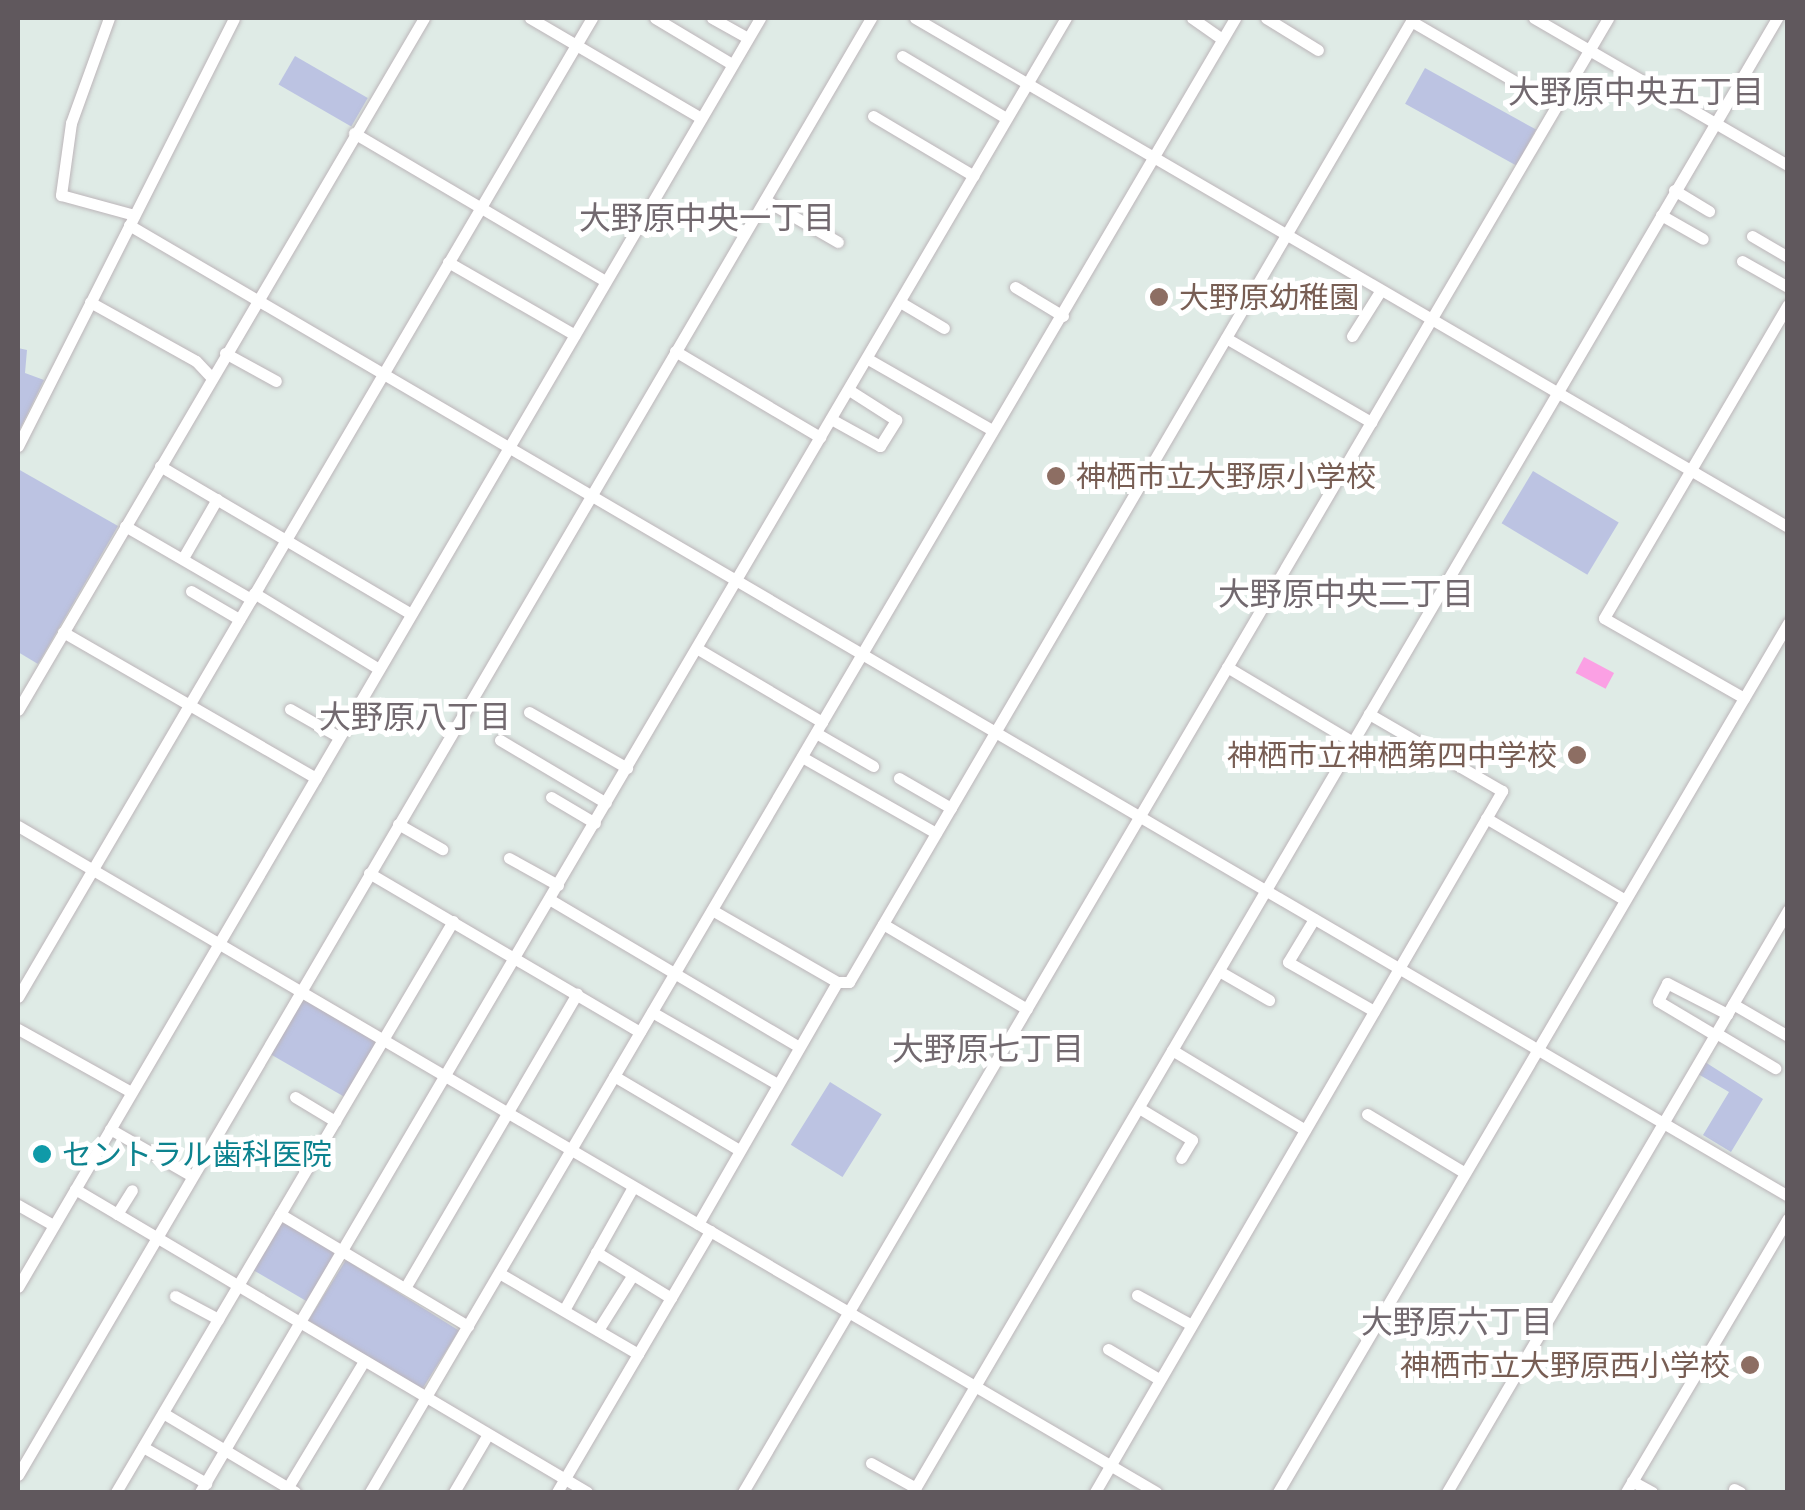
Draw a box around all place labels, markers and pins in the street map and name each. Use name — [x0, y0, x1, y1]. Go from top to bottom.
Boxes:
place label: 大野原幼稚園 — [1179, 279, 1359, 315]
marker: 大野原幼稚園 — [1148, 286, 1170, 308]
place label: 神栖市立大野原小学校 — [1076, 458, 1376, 494]
marker: 神栖市立大野原小学校 — [1045, 465, 1067, 487]
place label: 神栖市立神栖第四中学校 — [1227, 737, 1557, 773]
marker: 神栖市立神栖第四中学校 — [1566, 744, 1588, 766]
place label: セントラル歯科医院 — [62, 1136, 332, 1172]
marker: セントラル歯科医院 — [31, 1143, 53, 1165]
place label: 神栖市立大野原西小学校 — [1400, 1347, 1730, 1383]
marker: 神栖市立大野原西小学校 — [1739, 1354, 1761, 1376]

